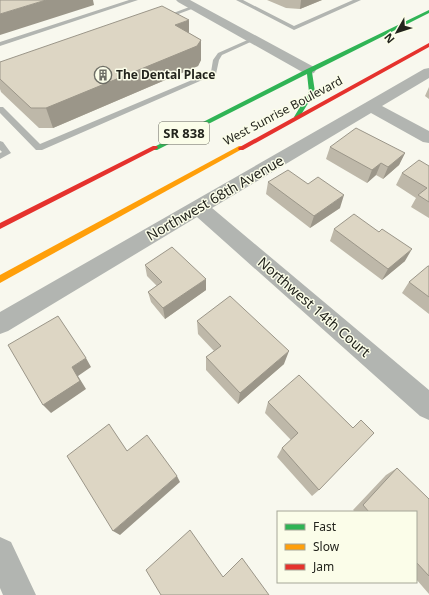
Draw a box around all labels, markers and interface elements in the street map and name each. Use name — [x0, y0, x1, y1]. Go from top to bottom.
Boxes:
north arrow — [377, 12, 417, 52]
text: N — [380, 30, 397, 47]
building icon: The Dental Place — [93, 65, 113, 85]
place label: The Dental Place — [116, 66, 215, 83]
street label: West Sunrise Boulevard — [220, 72, 345, 149]
road number: SR 838 — [159, 122, 209, 144]
street label: Northwest 68th Avenue — [143, 150, 287, 245]
street label: Northwest 14th Court — [254, 253, 375, 361]
legend — [277, 511, 417, 583]
text: Fast — [313, 518, 337, 535]
text: Slow — [313, 538, 340, 555]
text: Jam — [312, 558, 334, 575]

